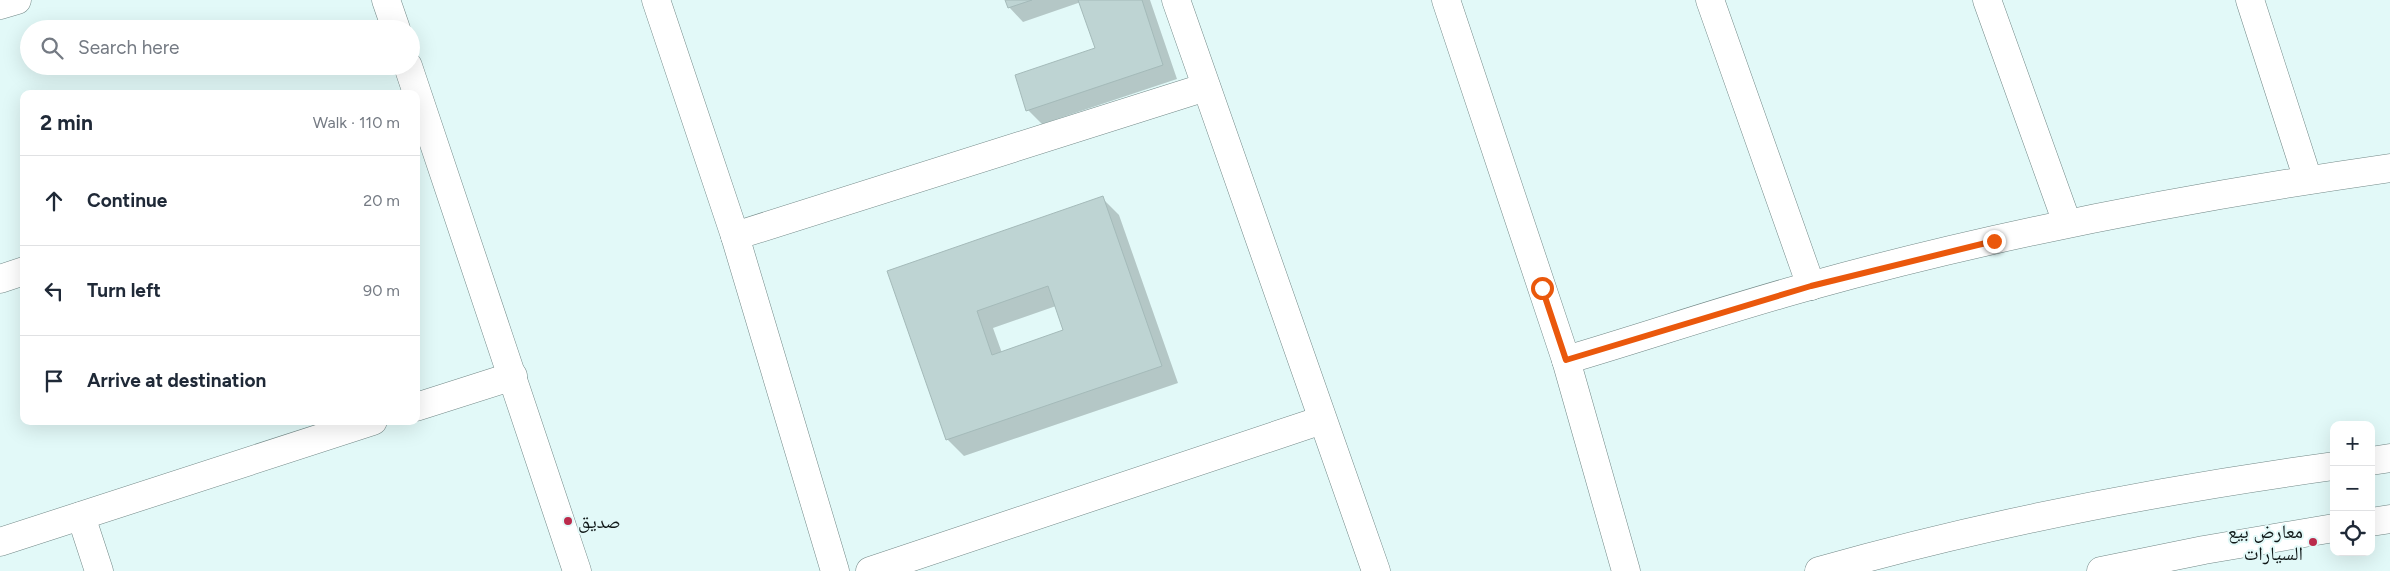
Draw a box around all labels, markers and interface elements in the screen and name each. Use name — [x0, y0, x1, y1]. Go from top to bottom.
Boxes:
search box — [20, 20, 420, 75]
icon: search — [38, 34, 66, 62]
text: Search here — [78, 36, 180, 59]
text: 2 min — [40, 110, 93, 135]
text: Walk · 110 m — [313, 113, 400, 132]
icon: ahead — [40, 187, 68, 215]
text: Continue — [87, 189, 167, 212]
text: 20 m — [363, 191, 400, 210]
route end — [1983, 230, 2006, 253]
icon: left — [40, 277, 68, 305]
route start — [1531, 277, 1554, 300]
text: Turn left — [87, 279, 161, 302]
text: 90 m — [363, 281, 400, 300]
icon: arrive — [40, 367, 68, 395]
text: Arrive at destination — [87, 369, 266, 392]
map controls — [2330, 421, 2375, 556]
button: + — [2330, 421, 2375, 466]
button: − — [2330, 466, 2375, 511]
place label: صديق — [578, 510, 621, 533]
button: locate — [2330, 511, 2375, 556]
marker: صديق — [562, 515, 574, 527]
place label: معارض بيع السيارات — [2228, 520, 2303, 565]
marker: معارض بيع السيارات — [2307, 536, 2319, 548]

